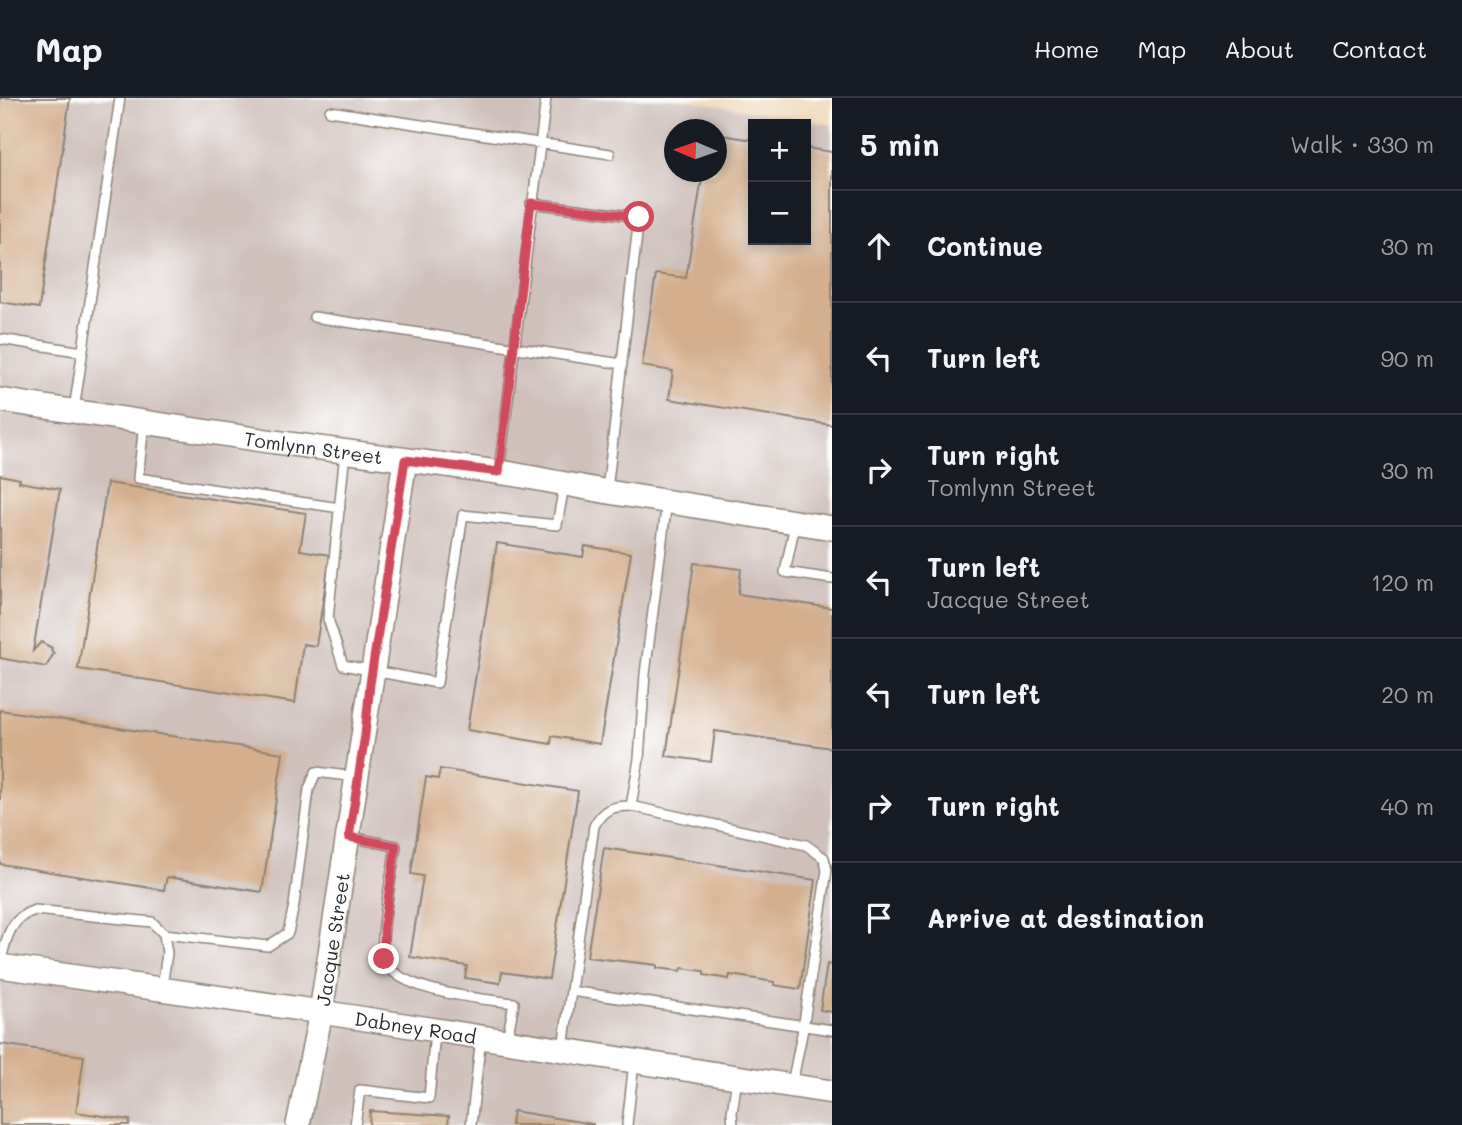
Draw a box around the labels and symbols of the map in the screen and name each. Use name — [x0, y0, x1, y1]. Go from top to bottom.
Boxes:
north arrow — [664, 119, 727, 182]
route start — [623, 201, 654, 232]
street label: Tomlynn Street — [243, 425, 384, 469]
street label: Jacque Street — [310, 871, 355, 1007]
route end — [368, 943, 399, 974]
street label: Dabney Road — [353, 1005, 478, 1049]

